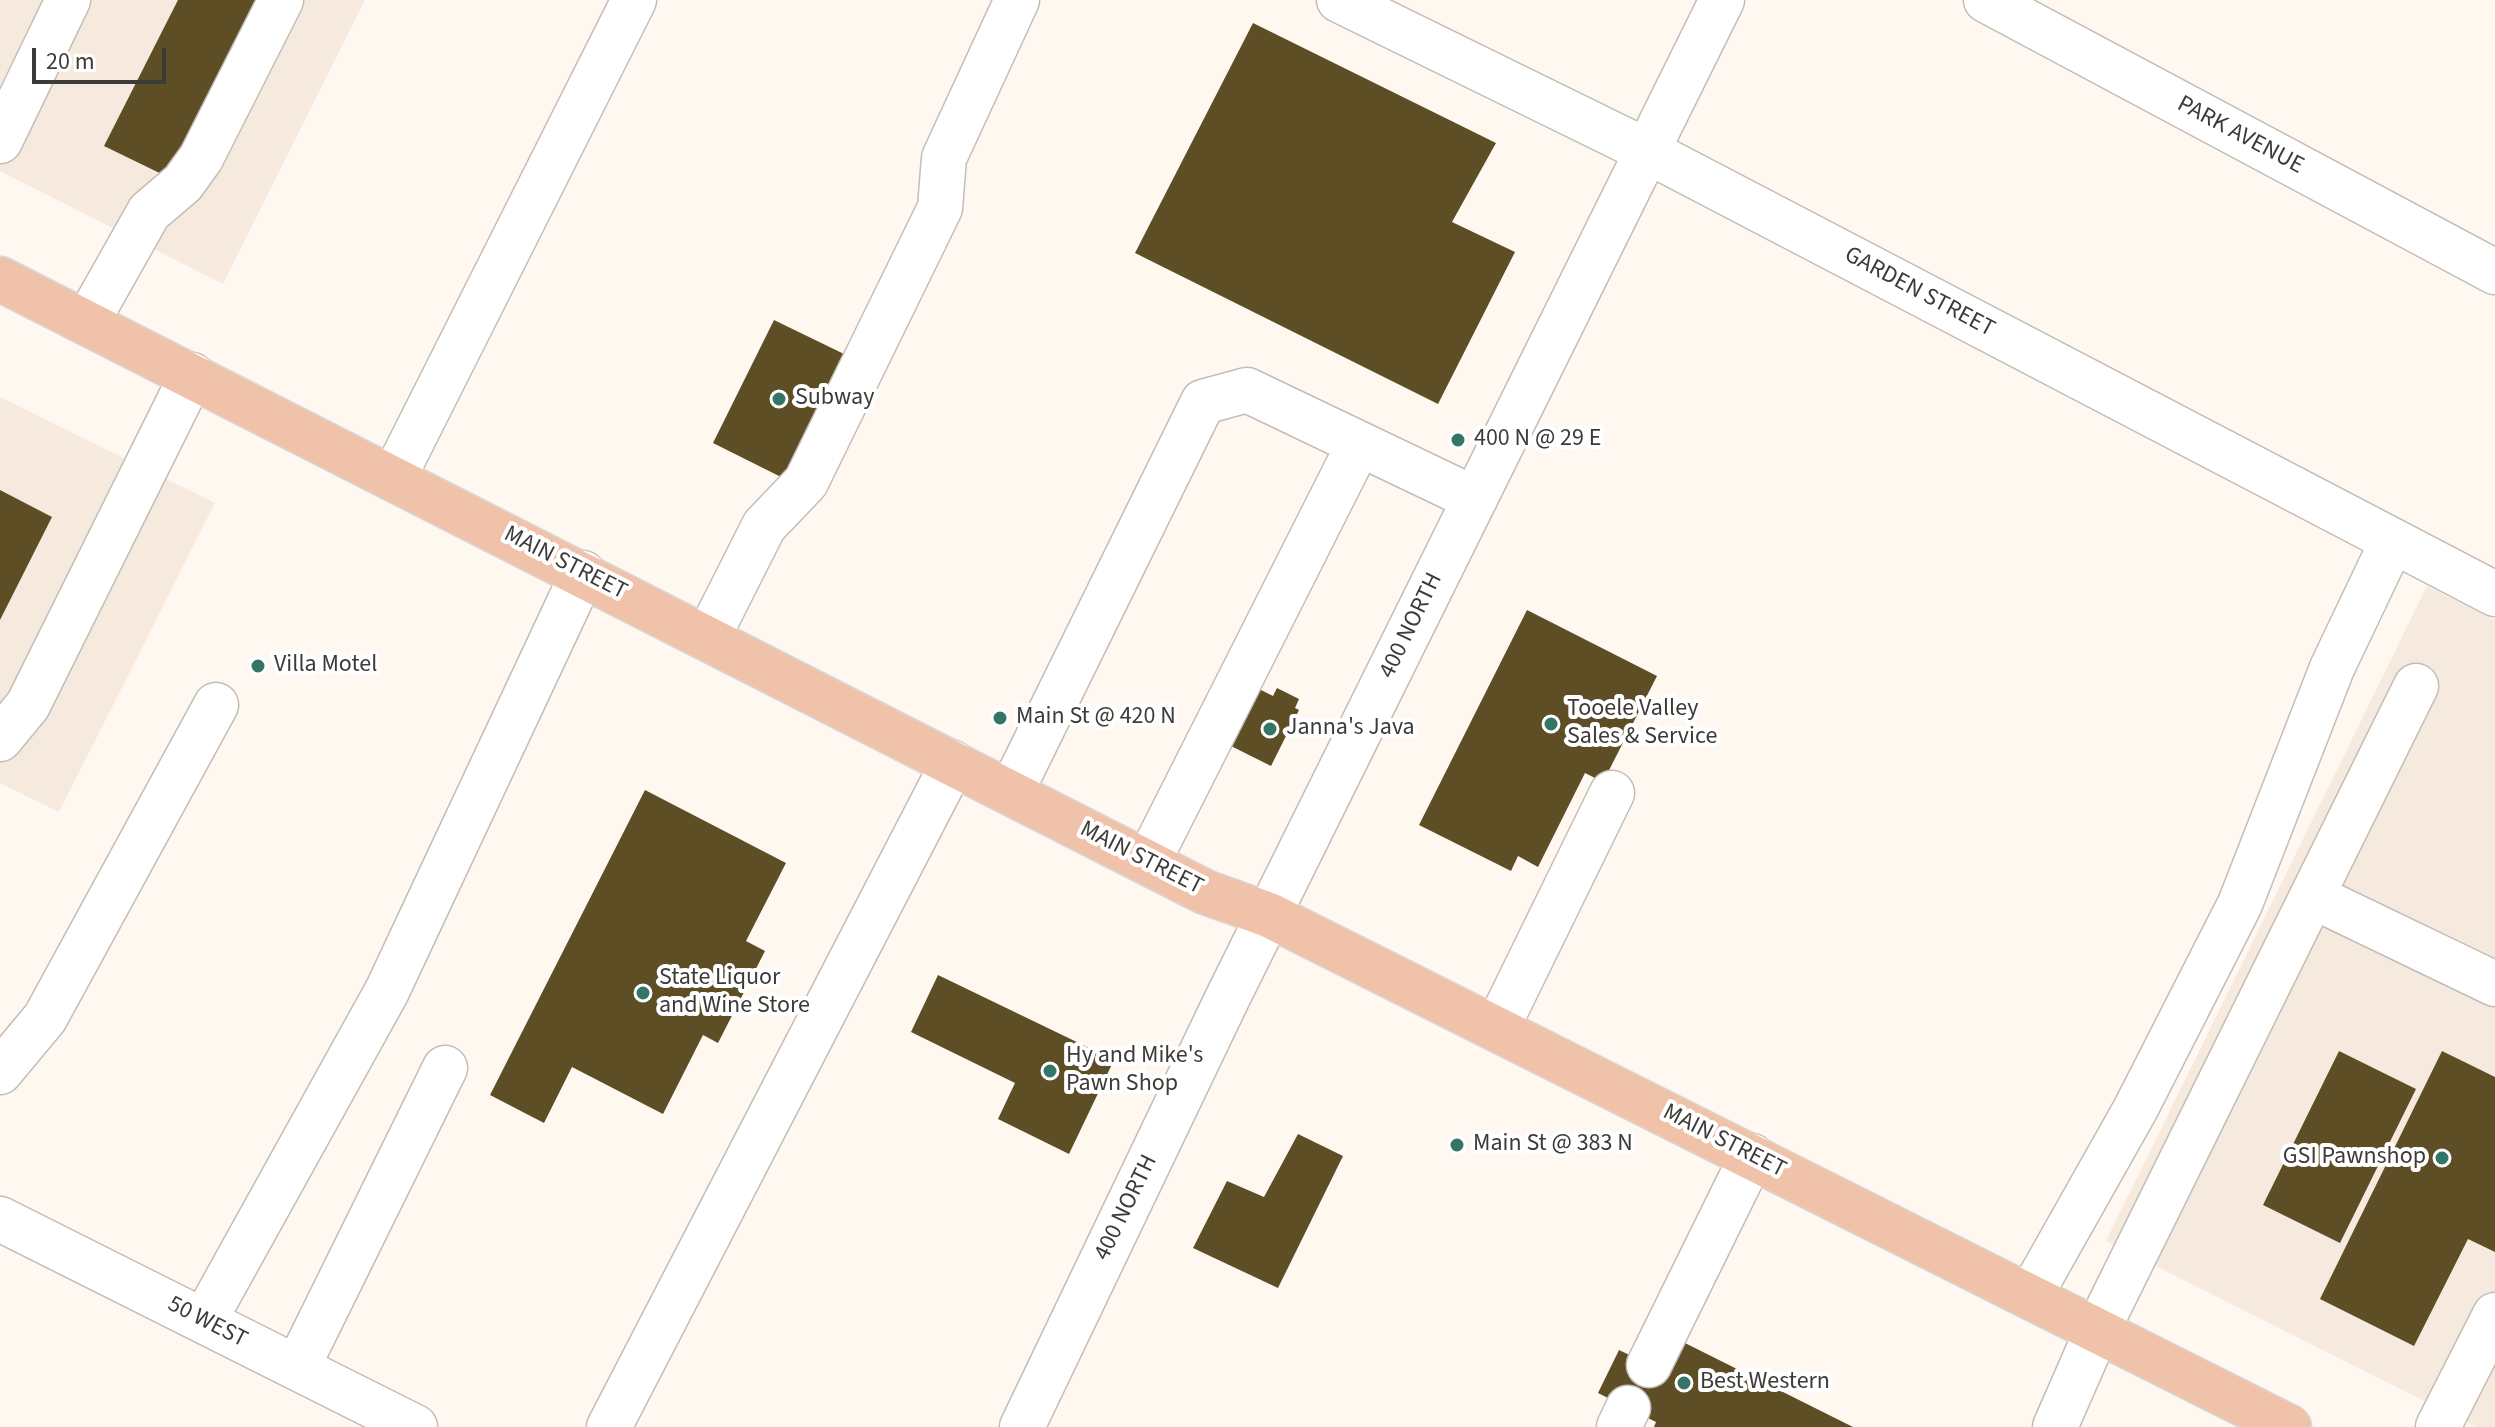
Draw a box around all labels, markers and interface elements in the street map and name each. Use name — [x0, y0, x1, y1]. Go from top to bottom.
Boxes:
scale bar — [36, 32, 170, 82]
text: 20 m — [46, 44, 95, 79]
street label: PARK AVENUE — [2172, 91, 2308, 181]
street label: GARDEN STREET — [1839, 241, 1999, 345]
place label: Subway — [795, 385, 874, 413]
marker: Subway — [770, 390, 788, 408]
place label: 400 N @ 29 E — [1474, 426, 1601, 454]
marker: 400 N @ 29 E — [1449, 431, 1467, 449]
street label: MAIN STREET — [499, 521, 631, 607]
street label: 400 NORTH — [1374, 569, 1450, 683]
place label: Villa Motel — [274, 652, 377, 680]
marker: Villa Motel — [249, 657, 267, 675]
place label: Tooele Valley Sales & Service — [1567, 696, 1717, 752]
place label: Main St @ 420 N — [1016, 704, 1176, 732]
marker: Main St @ 420 N — [991, 709, 1009, 727]
place label: Janna's Java — [1286, 715, 1415, 743]
marker: Tooele Valley Sales & Service — [1542, 715, 1560, 733]
marker: Janna's Java — [1261, 720, 1279, 738]
street label: MAIN STREET — [1075, 816, 1207, 902]
place label: State Liquor and Wine Store — [659, 965, 810, 1021]
marker: State Liquor and Wine Store — [634, 984, 652, 1002]
place label: Hy and Mike's Pawn Shop — [1066, 1043, 1203, 1099]
marker: Hy and Mike's Pawn Shop — [1041, 1062, 1059, 1080]
street label: MAIN STREET — [1658, 1099, 1790, 1185]
place label: Main St @ 383 N — [1473, 1131, 1633, 1159]
marker: Main St @ 383 N — [1448, 1136, 1466, 1154]
place label: GSI Pawnshop — [2283, 1144, 2426, 1172]
marker: GSI Pawnshop — [2433, 1149, 2451, 1167]
street label: 400 NORTH — [1089, 1151, 1165, 1265]
street label: 50 WEST — [162, 1291, 252, 1355]
place label: Best Western — [1700, 1369, 1830, 1397]
marker: Best Western — [1675, 1374, 1693, 1392]

